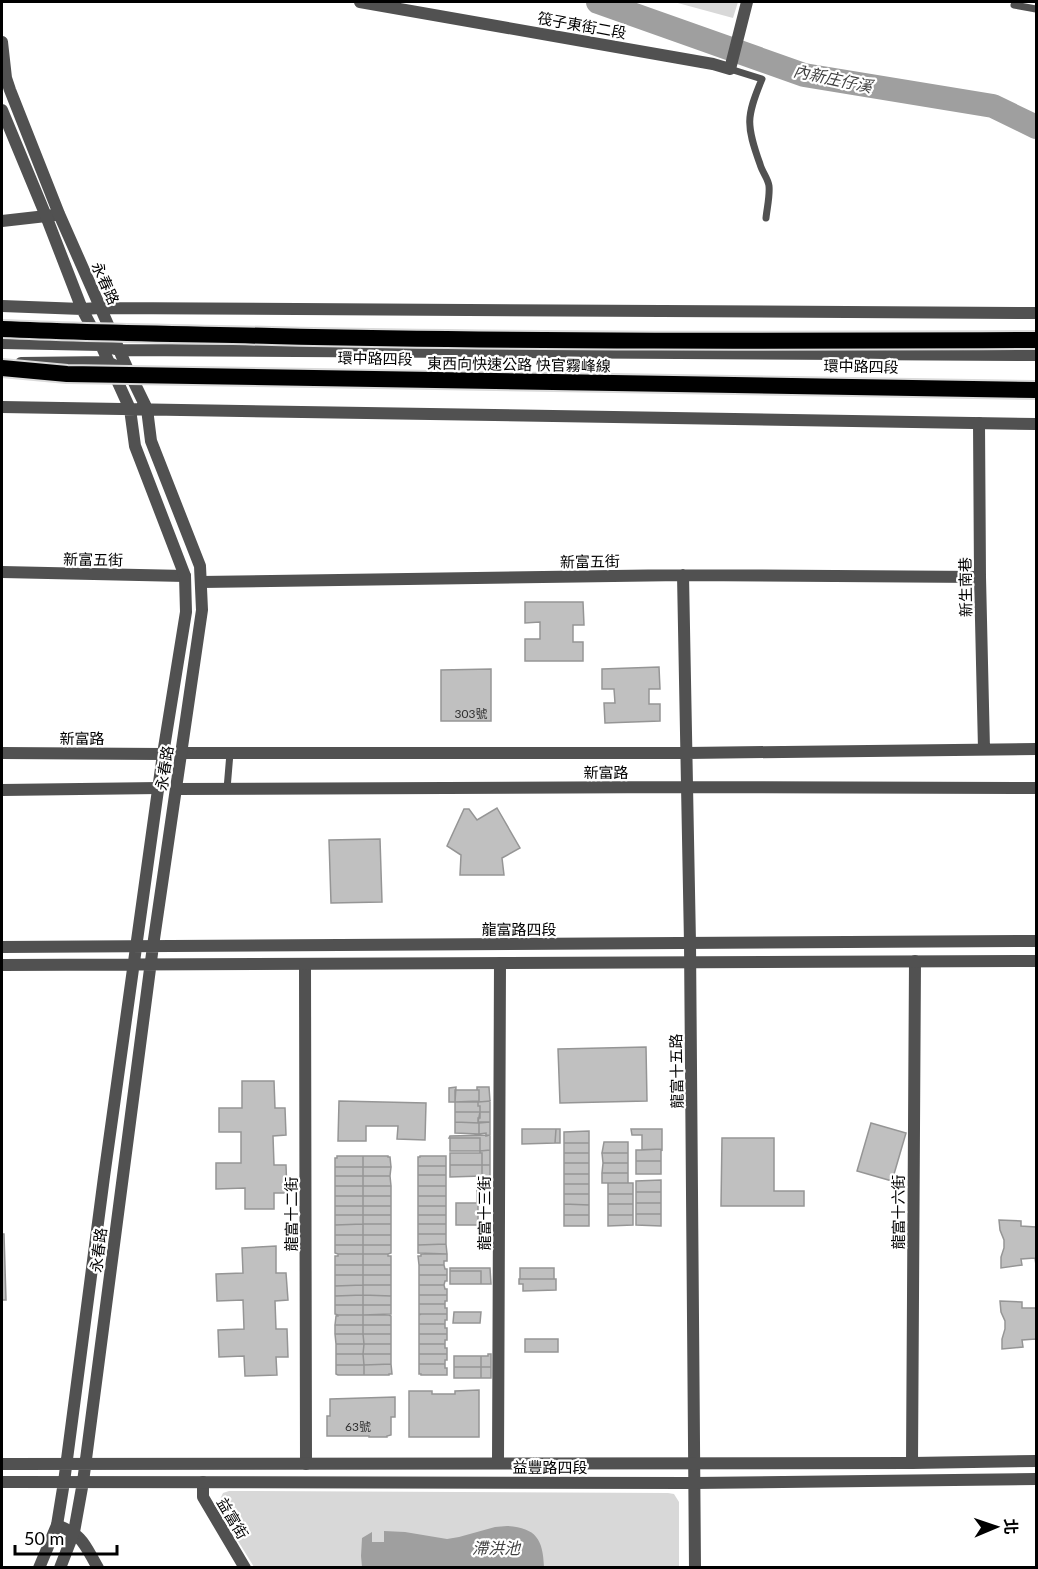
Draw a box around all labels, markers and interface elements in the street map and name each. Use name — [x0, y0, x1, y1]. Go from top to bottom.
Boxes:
street label: 筏子東街二段 — [536, 8, 628, 42]
water label: 內新庄仔溪 — [792, 60, 876, 96]
street label: 永春路 — [89, 259, 123, 307]
street label: 環中路四段 — [337, 348, 413, 368]
street label: 東西向快速公路 快官霧峰線 — [427, 353, 611, 375]
street label: 環中路四段 — [823, 356, 899, 376]
street label: 新富五街 — [63, 549, 123, 569]
street label: 新富五街 — [560, 551, 620, 571]
street label: 新生南巷 — [955, 557, 975, 617]
house number: 303號 — [455, 706, 487, 721]
street label: 新富路 — [59, 729, 105, 747]
street label: 永春路 — [152, 744, 176, 792]
street label: 新富路 — [583, 763, 629, 781]
street label: 龍富路四段 — [481, 920, 557, 938]
street label: 龍富十五路 — [666, 1033, 686, 1109]
street label: 龍富十六街 — [889, 1174, 907, 1250]
street label: 龍富十三街 — [475, 1175, 493, 1251]
street label: 龍富十二街 — [282, 1176, 300, 1252]
street label: 永春路 — [86, 1227, 110, 1273]
house number: 63號 — [345, 1419, 371, 1434]
street label: 益豐路四段 — [512, 1458, 588, 1476]
street label: 益富街 — [214, 1494, 252, 1542]
north arrow — [966, 1497, 1026, 1557]
scale bar — [15, 1518, 117, 1556]
text: 北 — [1002, 1518, 1021, 1535]
text: 50 m — [24, 1527, 64, 1549]
water label: 滯洪池 — [472, 1538, 522, 1557]

